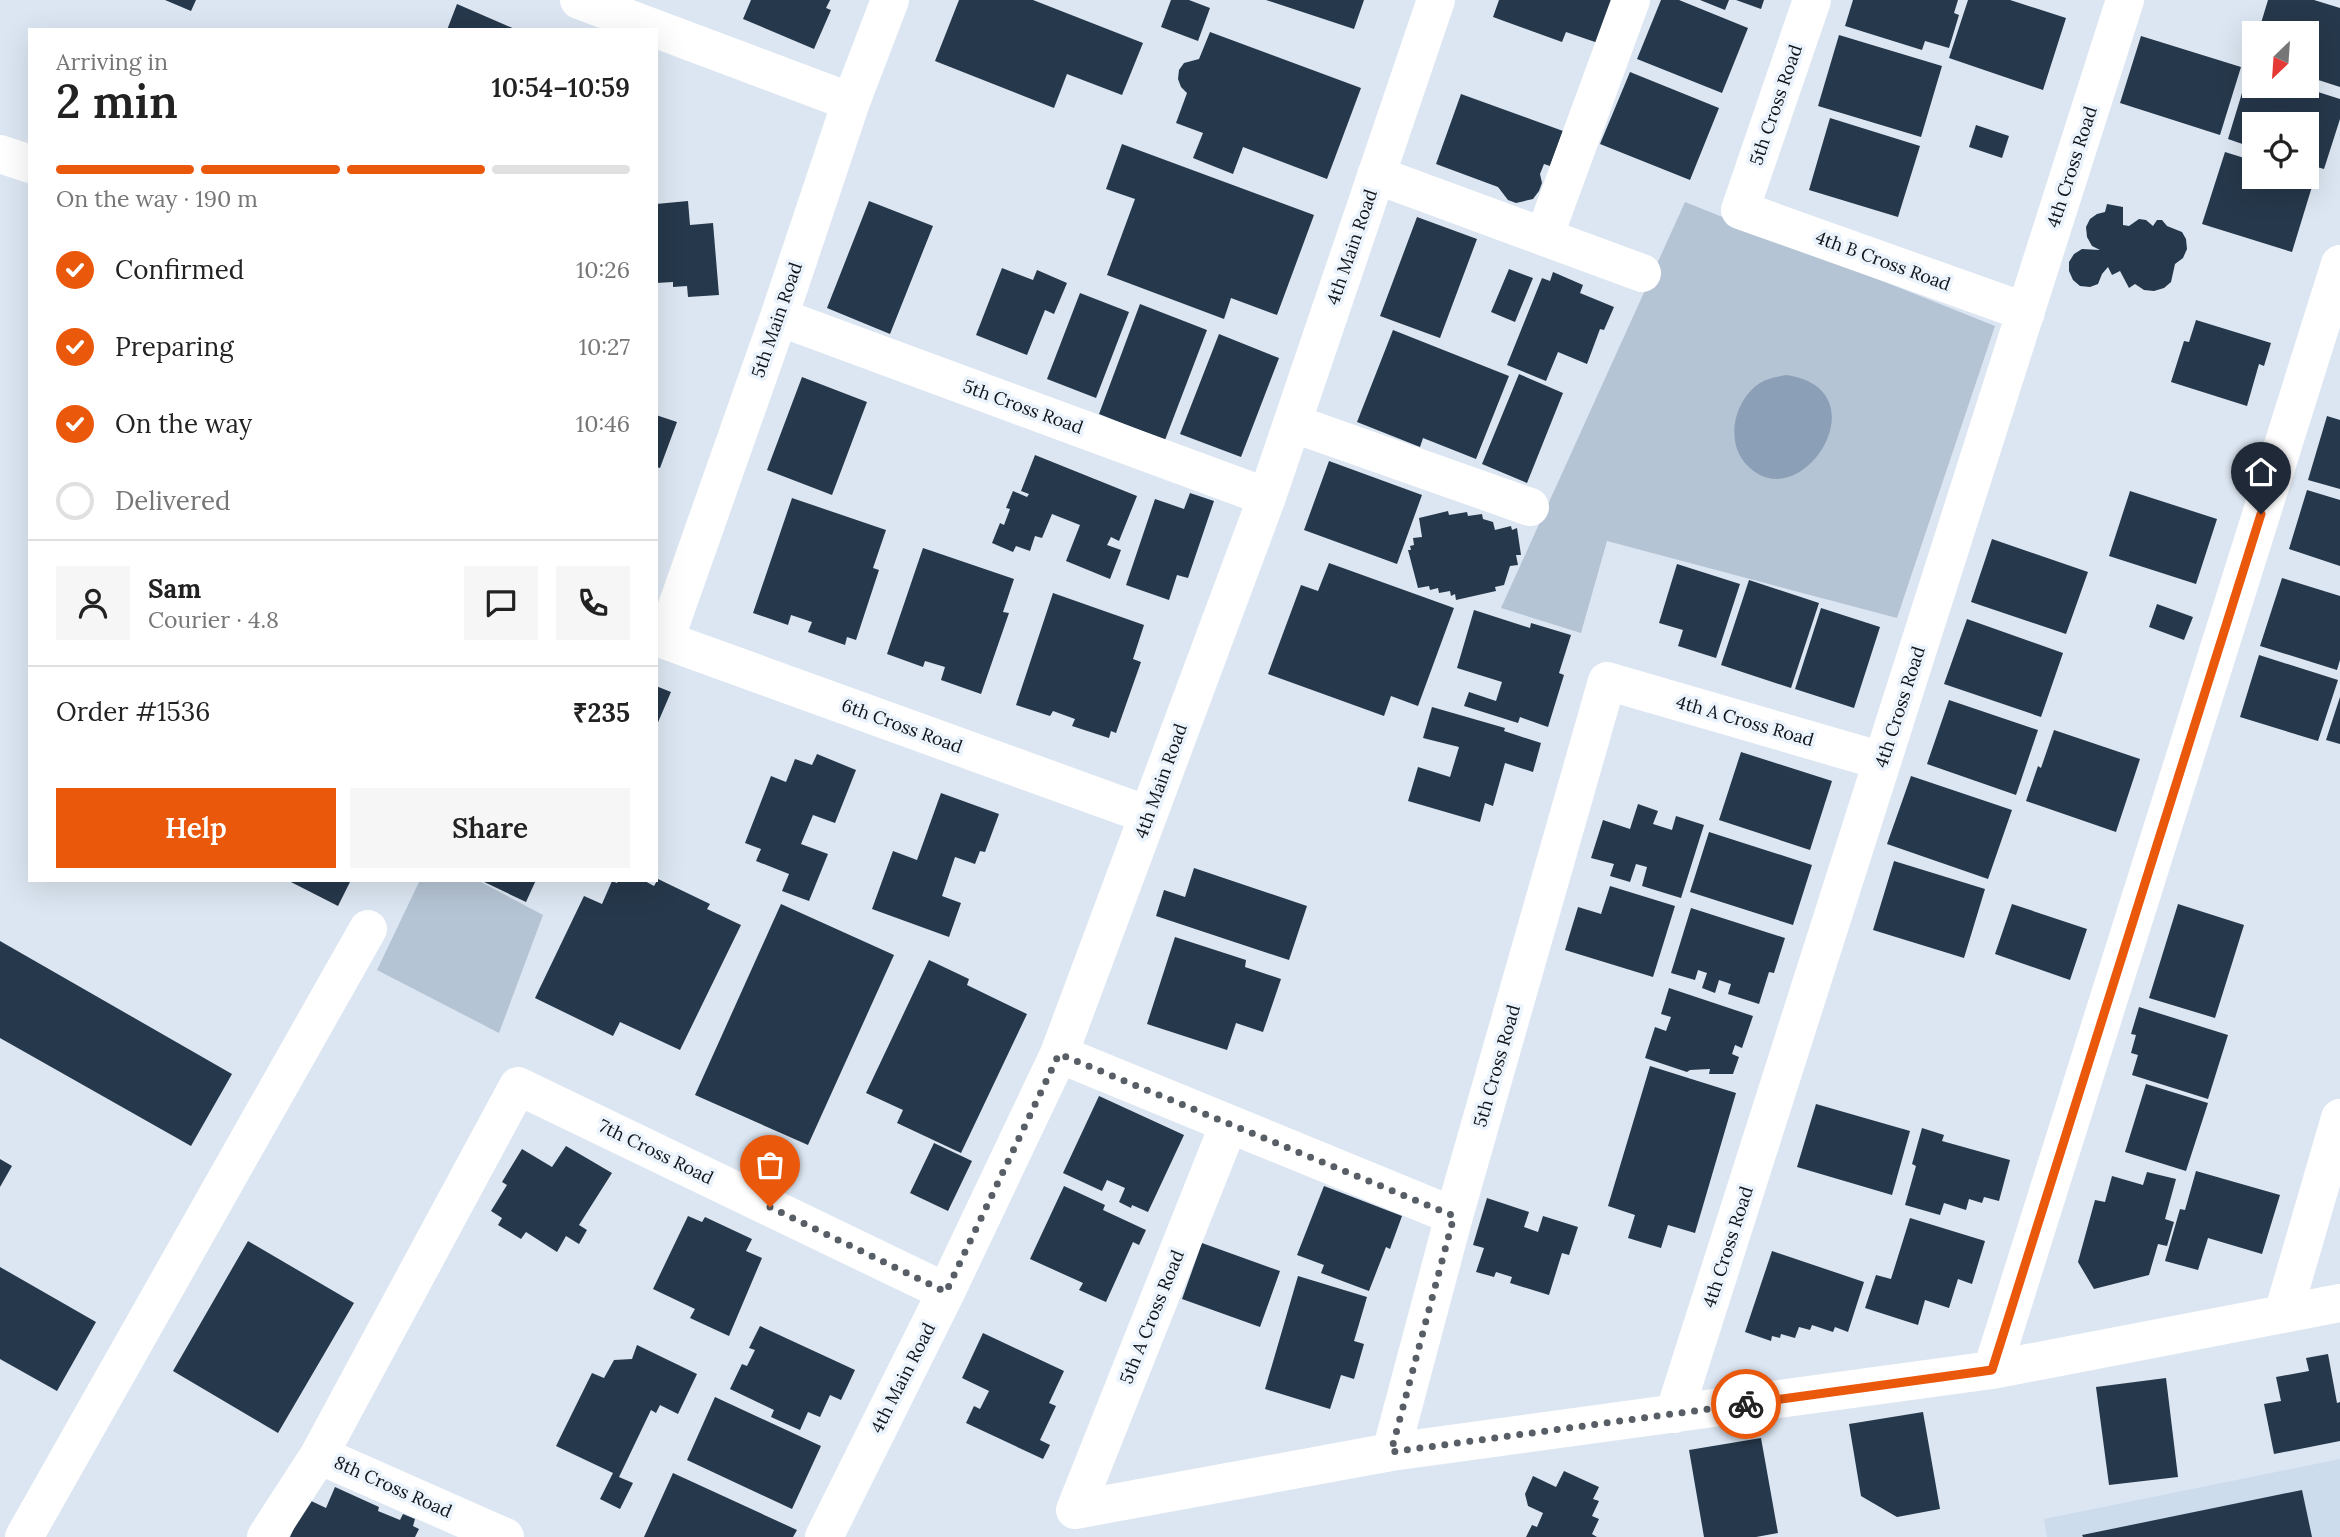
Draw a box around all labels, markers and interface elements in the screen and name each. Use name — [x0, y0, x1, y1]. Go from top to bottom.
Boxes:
north arrow — [2242, 21, 2319, 98]
map controls — [2242, 21, 2319, 189]
street label: 5th Cross Road — [1744, 41, 1807, 168]
text: Arriving in — [56, 47, 168, 76]
text: 10:54–10:59 — [492, 71, 630, 104]
text: 2 min — [56, 72, 178, 131]
street label: 4th Cross Road — [2041, 103, 2102, 230]
button: locate — [2242, 112, 2319, 189]
text: On the way · 190 m — [56, 184, 258, 213]
street label: 4th Main Road — [1321, 186, 1382, 308]
street label: 4th B Cross Road — [1812, 225, 1954, 296]
icon: check — [56, 251, 94, 289]
text: Confirmed — [115, 253, 244, 286]
text: 10:26 — [576, 255, 630, 284]
street label: 5th Main Road — [746, 259, 807, 381]
icon: check — [56, 328, 94, 366]
text: Preparing — [115, 330, 234, 363]
text: 10:27 — [579, 332, 630, 361]
street label: 5th Cross Road — [960, 374, 1087, 439]
icon: check — [56, 405, 94, 443]
text: On the way — [115, 407, 252, 440]
text: 10:46 — [576, 409, 630, 438]
pin — [2231, 442, 2291, 514]
icon: home — [2242, 453, 2280, 491]
text: Delivered — [115, 484, 231, 517]
button: person — [56, 566, 130, 640]
button: chat — [464, 566, 538, 640]
button: phone — [556, 566, 630, 640]
text: Sam — [148, 572, 201, 605]
text: Courier · 4.8 — [148, 605, 279, 634]
street label: 4th Cross Road — [1869, 643, 1930, 770]
street label: 4th A Cross Road — [1674, 690, 1817, 751]
street label: 6th Cross Road — [839, 693, 966, 758]
text: Order #1536 — [56, 695, 210, 728]
text: ₹235 — [573, 696, 630, 729]
street label: 4th Main Road — [1129, 720, 1192, 841]
button: Help — [56, 788, 336, 868]
button: Share — [350, 788, 630, 868]
street label: 5th Cross Road — [1468, 1002, 1525, 1130]
street label: 7th Cross Road — [595, 1114, 718, 1189]
pin — [740, 1135, 800, 1207]
icon: bag — [751, 1146, 789, 1184]
street label: 4th Cross Road — [1697, 1183, 1758, 1310]
street label: 5th A Cross Road — [1114, 1246, 1189, 1387]
street label: 4th Main Road — [865, 1319, 940, 1437]
courier — [1711, 1369, 1781, 1439]
icon: bike — [1727, 1385, 1765, 1423]
street label: 8th Cross Road — [331, 1450, 456, 1523]

